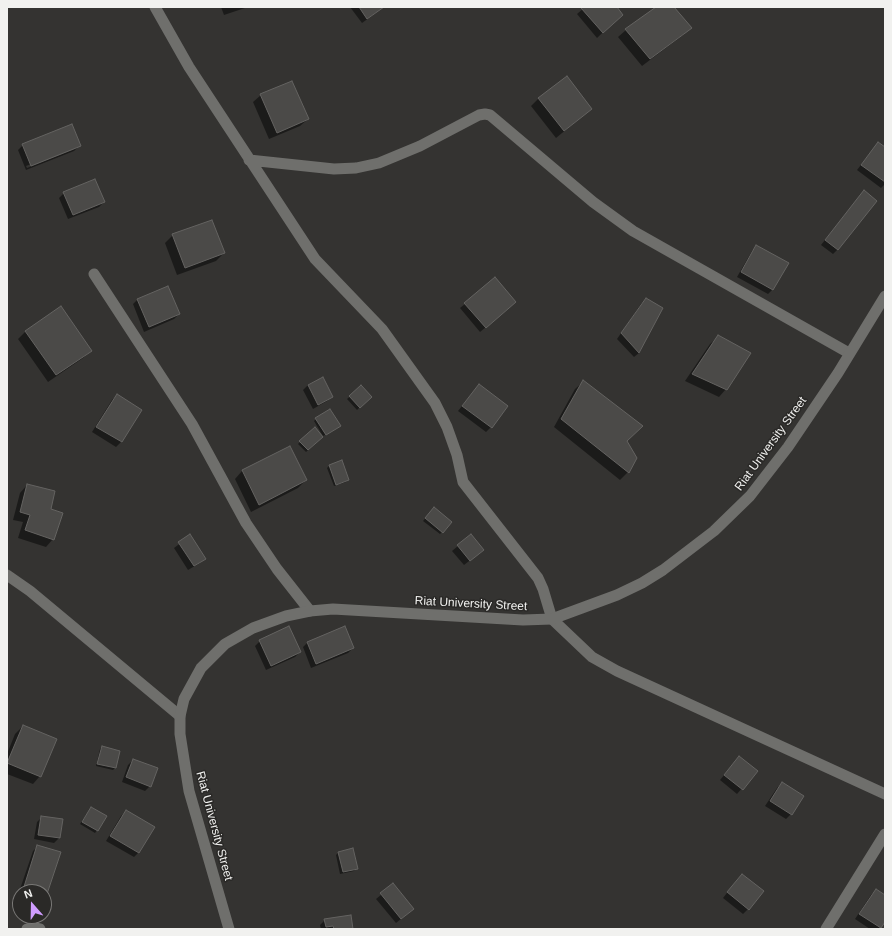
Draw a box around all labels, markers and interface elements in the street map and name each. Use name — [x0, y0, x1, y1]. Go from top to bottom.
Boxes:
street label: Riat University Street — [732, 394, 810, 494]
street label: Riat University Street — [414, 594, 528, 614]
street label: Riat University Street — [192, 770, 236, 882]
north arrow — [12, 884, 52, 924]
text: N — [22, 887, 34, 901]

